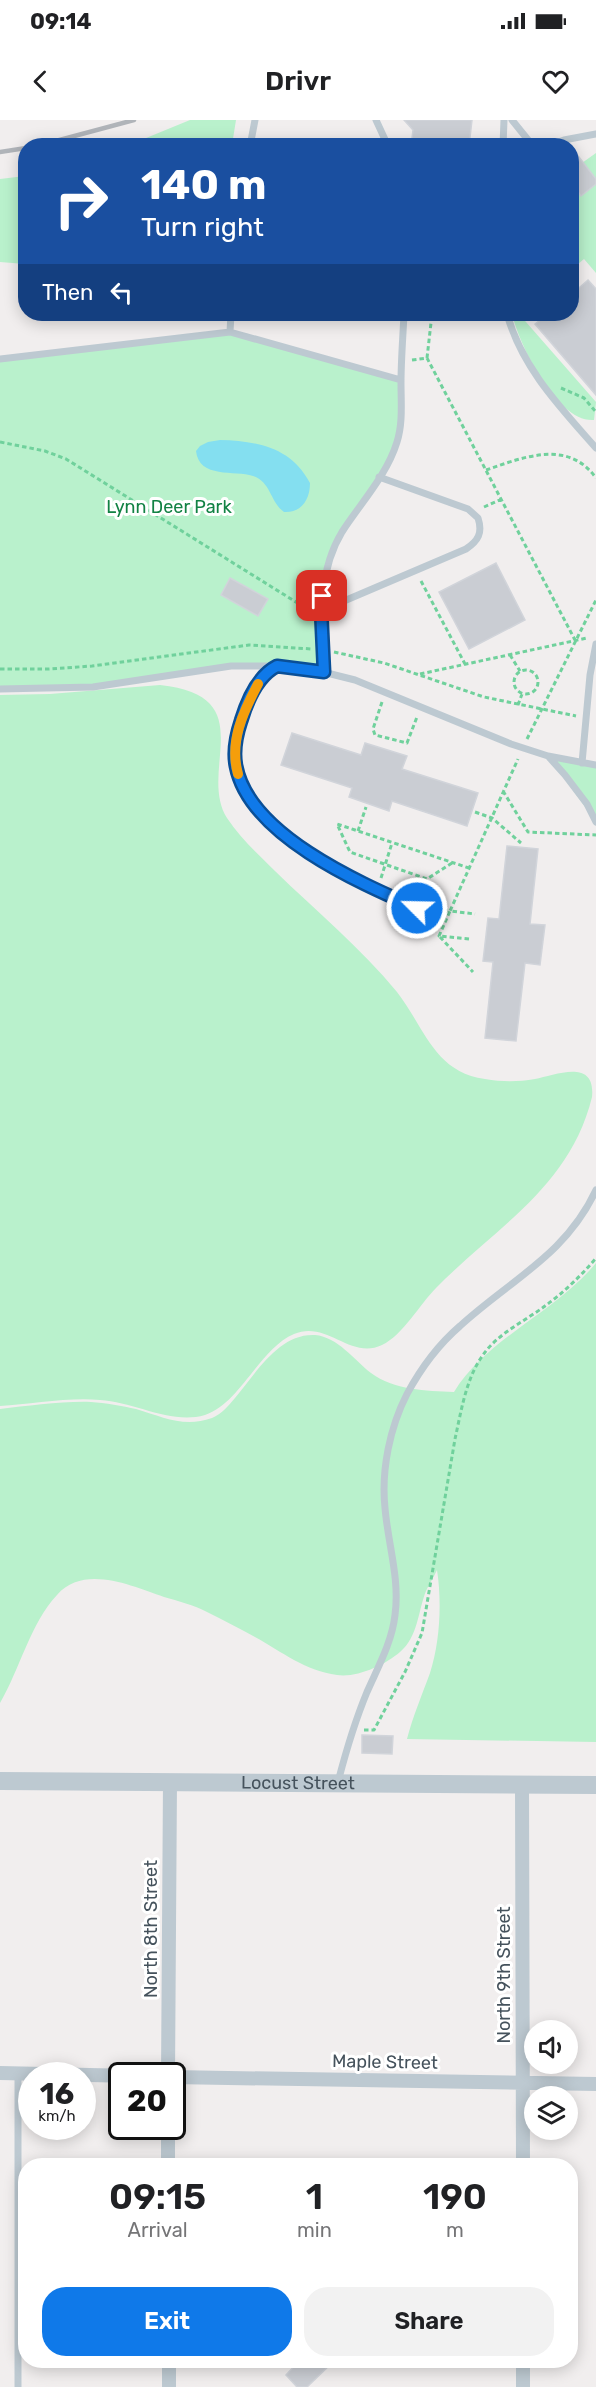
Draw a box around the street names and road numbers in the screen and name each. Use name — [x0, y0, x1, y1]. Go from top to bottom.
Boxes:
street label: Locust Street — [241, 1772, 355, 1794]
street label: North 8th Street — [140, 1860, 162, 1998]
street label: North 9th Street — [493, 1906, 515, 2044]
street label: Maple Street — [332, 2050, 438, 2074]

